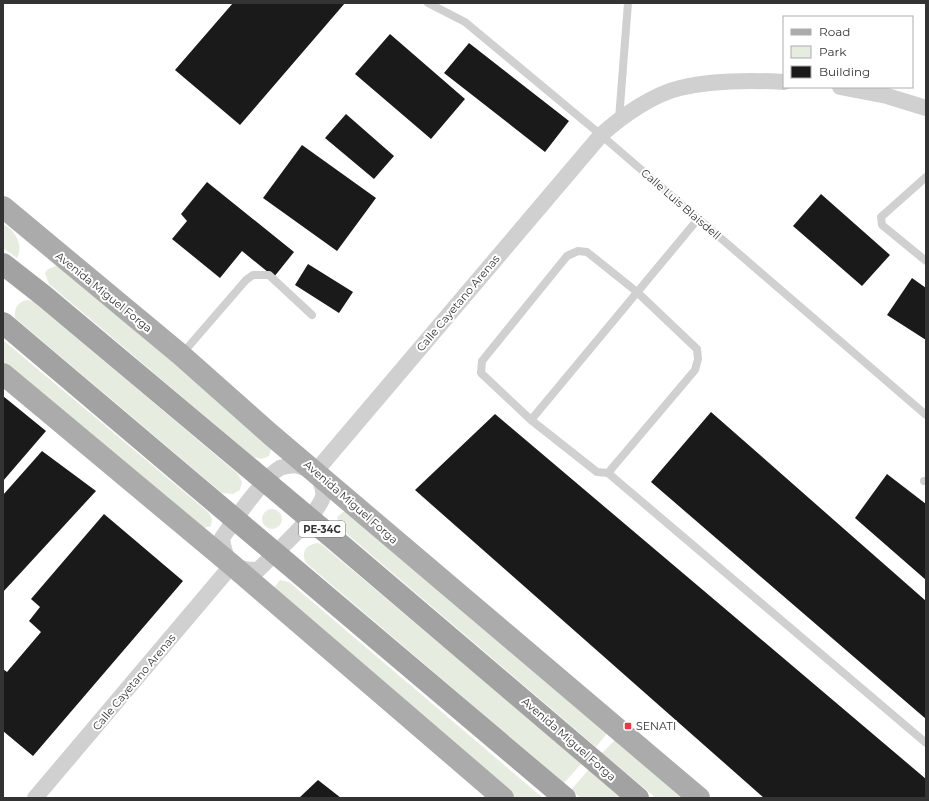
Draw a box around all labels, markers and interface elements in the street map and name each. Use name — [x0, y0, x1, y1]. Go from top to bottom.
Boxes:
legend — [783, 16, 913, 88]
text: Road — [819, 24, 850, 39]
text: Park — [819, 44, 847, 59]
text: Building — [819, 64, 870, 79]
street label: Calle Luis Blaisdell — [638, 166, 724, 242]
street label: Avenida Miguel Forga — [53, 249, 155, 335]
street label: Calle Cayetano Arenas — [413, 251, 503, 354]
street label: Avenida Miguel Forga — [301, 457, 401, 547]
road number: PE-34C — [299, 521, 345, 537]
street label: Calle Cayetano Arenas — [89, 630, 179, 733]
street label: Avenida Miguel Forga — [519, 694, 619, 784]
place label: SENATI — [636, 719, 676, 733]
marker: SENATI — [623, 721, 633, 731]

